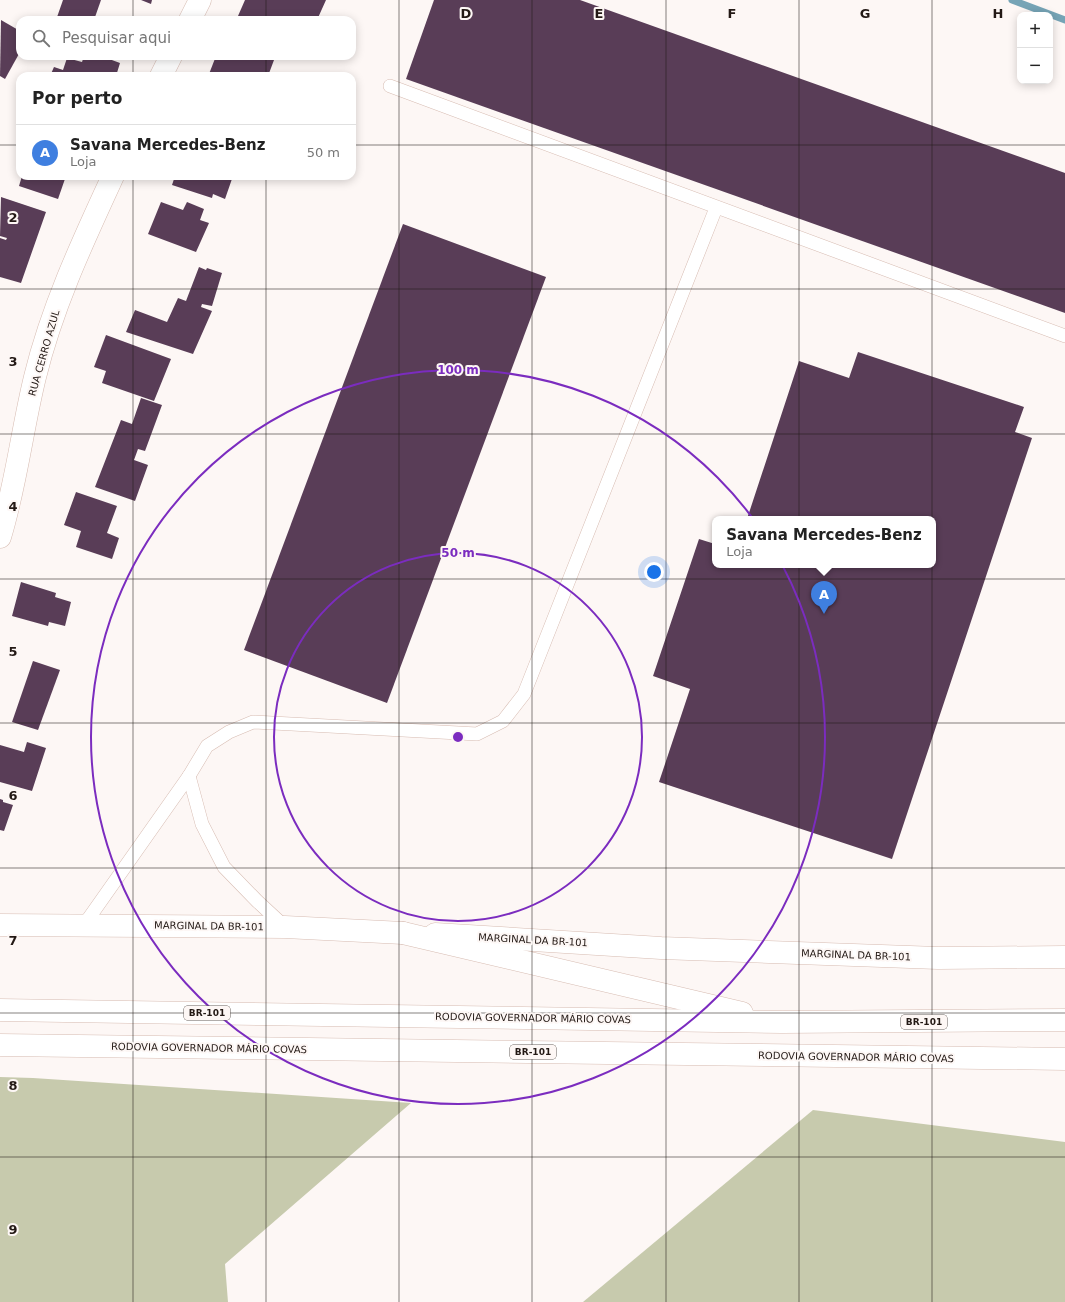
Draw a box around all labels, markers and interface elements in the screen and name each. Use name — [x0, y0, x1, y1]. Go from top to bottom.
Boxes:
text: D — [461, 6, 472, 21]
text: E — [595, 6, 603, 21]
text: F — [728, 6, 736, 21]
text: G — [860, 6, 870, 21]
text: H — [993, 6, 1003, 21]
map controls — [1017, 12, 1053, 84]
button: + — [1017, 12, 1053, 48]
search box — [16, 16, 356, 60]
icon: search — [30, 27, 52, 49]
text: Pesquisar aqui — [62, 29, 171, 47]
button: − — [1017, 48, 1053, 84]
text: Por perto — [32, 88, 122, 108]
text: Savana Mercedes-Benz — [70, 136, 266, 154]
text: A — [40, 145, 50, 160]
text: 50 m — [307, 145, 340, 160]
text: Loja — [70, 154, 97, 169]
text: 2 — [8, 210, 18, 225]
street label: RUA CERRO AZUL — [26, 308, 62, 397]
text: 3 — [8, 354, 18, 369]
text: 100 m — [437, 363, 479, 377]
text: 4 — [8, 499, 18, 514]
popup — [712, 516, 936, 568]
text: Savana Mercedes-Benz — [726, 526, 922, 544]
text: Loja — [726, 544, 753, 559]
text: 50 m — [441, 546, 475, 560]
your location — [644, 562, 664, 582]
pin: A — [811, 581, 837, 614]
text: 5 — [8, 644, 18, 659]
centre of rings — [451, 730, 465, 744]
text: 6 — [8, 788, 18, 803]
street label: MARGINAL DA BR-101 — [154, 920, 264, 932]
street label: MARGINAL DA BR-101 — [478, 932, 588, 948]
text: 7 — [8, 933, 18, 948]
street label: MARGINAL DA BR-101 — [801, 948, 911, 962]
road number: BR-101 — [184, 1006, 230, 1020]
street label: RODOVIA GOVERNADOR MÁRIO COVAS — [435, 1010, 631, 1025]
road number: BR-101 — [901, 1015, 947, 1029]
street label: RODOVIA GOVERNADOR MÁRIO COVAS — [111, 1040, 307, 1055]
road number: BR-101 — [510, 1045, 556, 1059]
street label: RODOVIA GOVERNADOR MÁRIO COVAS — [758, 1049, 954, 1064]
text: 8 — [8, 1078, 18, 1093]
text: 9 — [8, 1222, 18, 1237]

